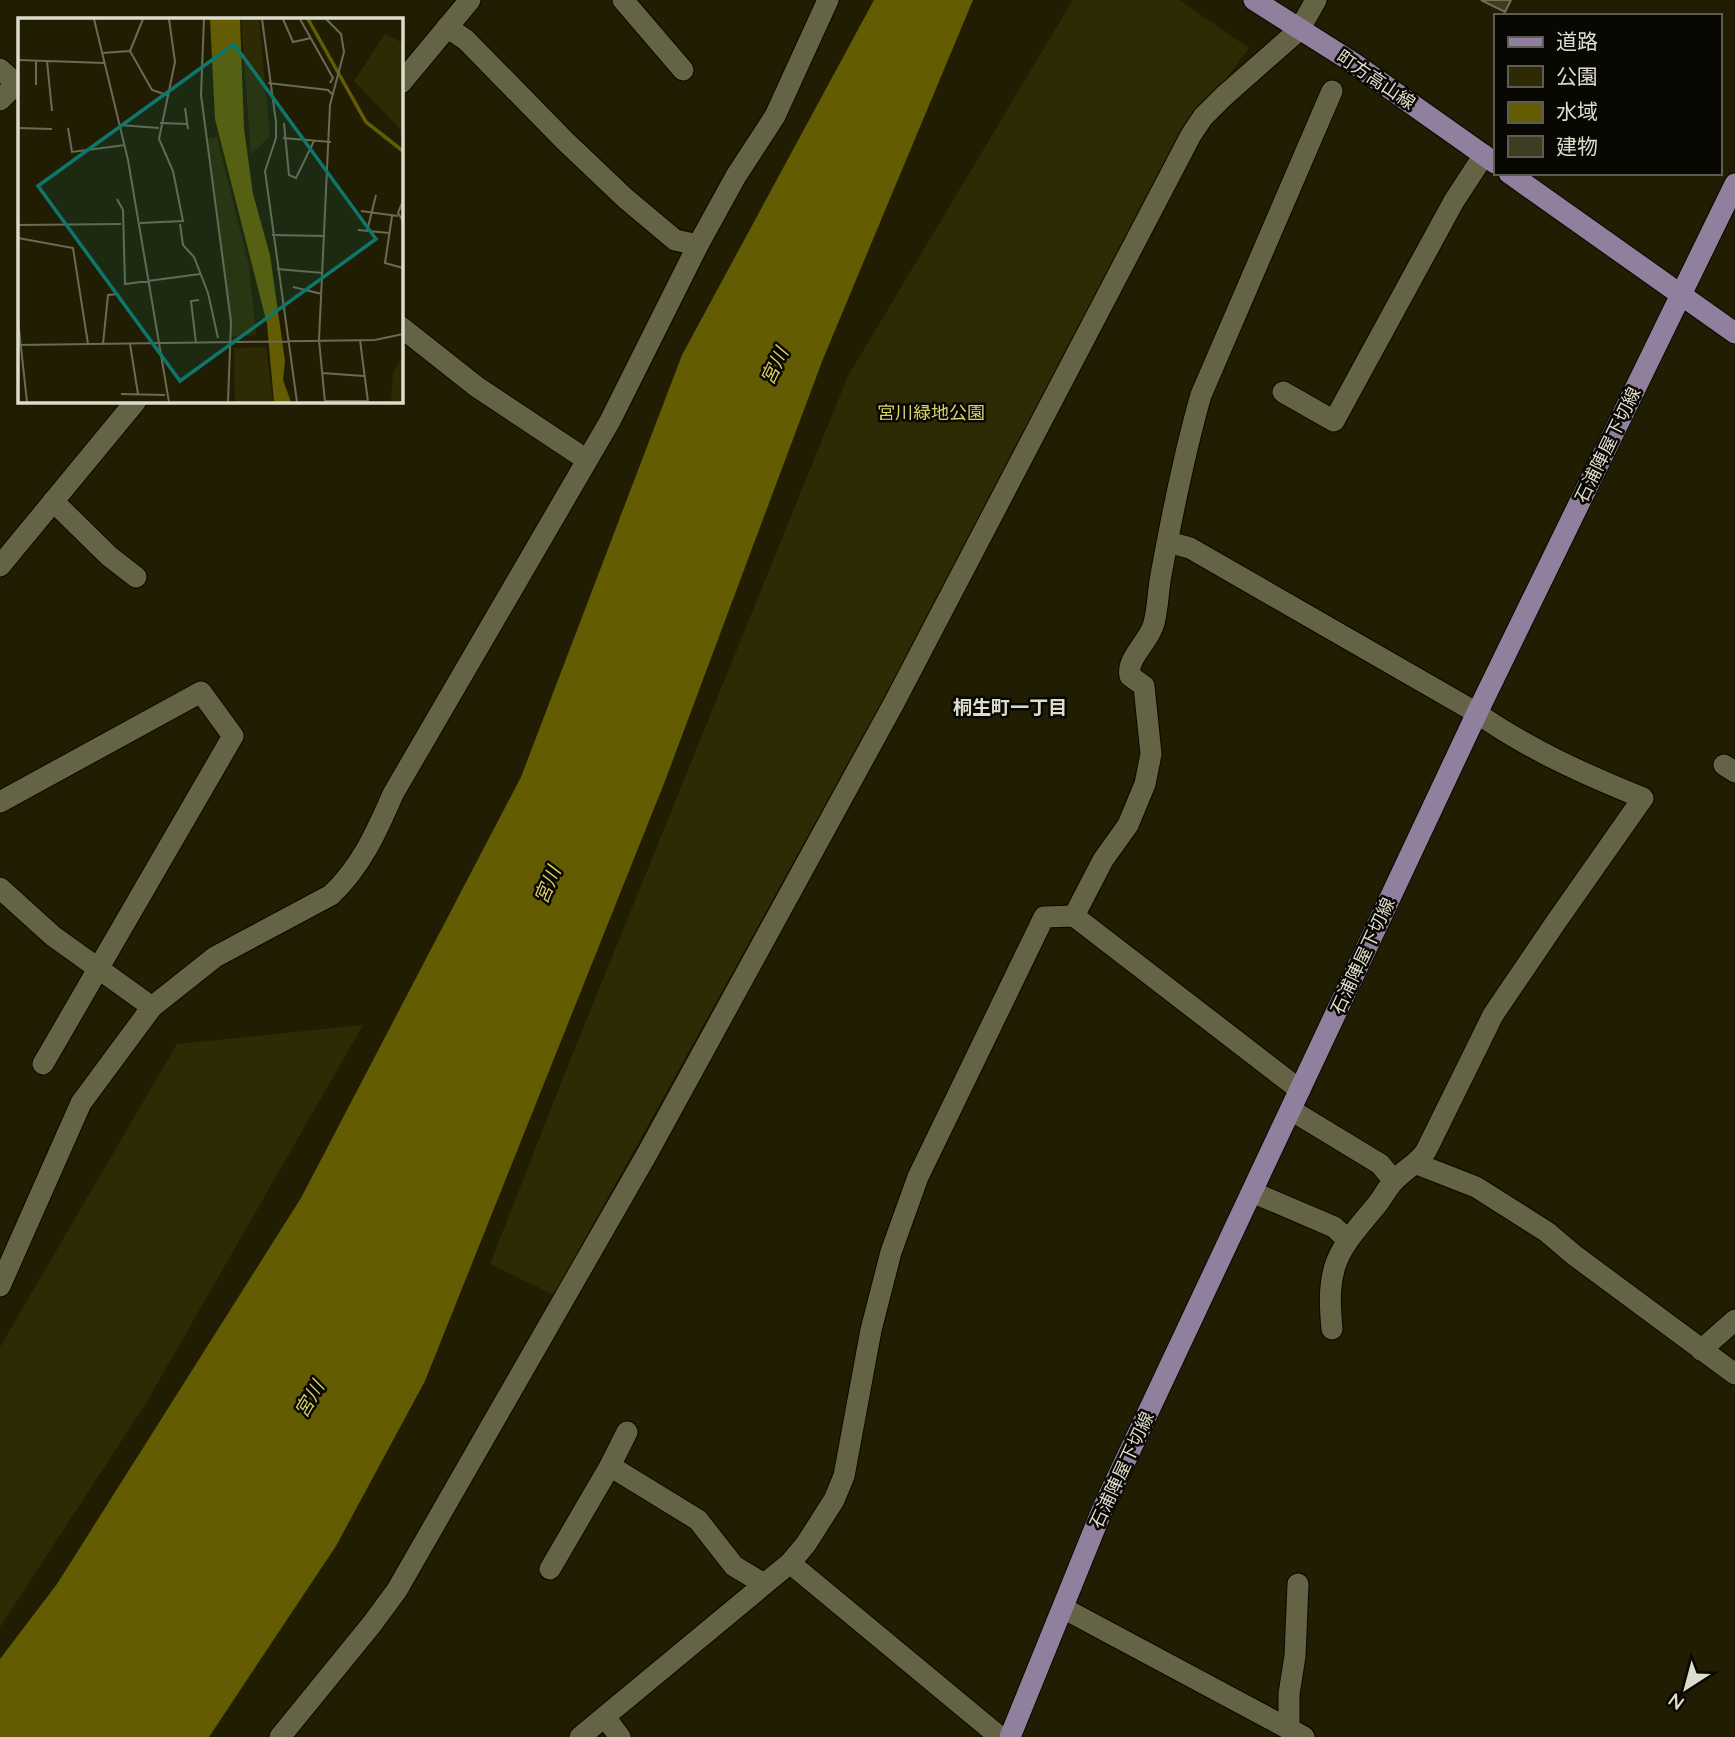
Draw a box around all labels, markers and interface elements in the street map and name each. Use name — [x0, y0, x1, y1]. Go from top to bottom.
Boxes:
legend — [1494, 14, 1721, 175]
inset map — [18, 18, 402, 402]
text: 道路 — [1556, 28, 1598, 54]
street label: 町方高山線 — [1333, 45, 1420, 114]
text: 公園 — [1556, 63, 1598, 89]
text: 水域 — [1556, 98, 1598, 124]
text: 建物 — [1556, 133, 1598, 159]
water label: 宮川 — [755, 342, 794, 388]
street label: 石浦陣屋下切線 — [1570, 383, 1646, 506]
park label: 宮川緑地公園 — [877, 401, 985, 424]
district label: 桐生町一丁目 — [953, 695, 1067, 719]
water label: 宮川 — [529, 861, 566, 907]
street label: 石浦陣屋下切線 — [1325, 894, 1400, 1018]
water label: 宮川 — [289, 1375, 330, 1421]
street label: 石浦陣屋下切線 — [1084, 1408, 1159, 1532]
north arrow — [1651, 1653, 1721, 1723]
text: N — [1663, 1688, 1689, 1716]

